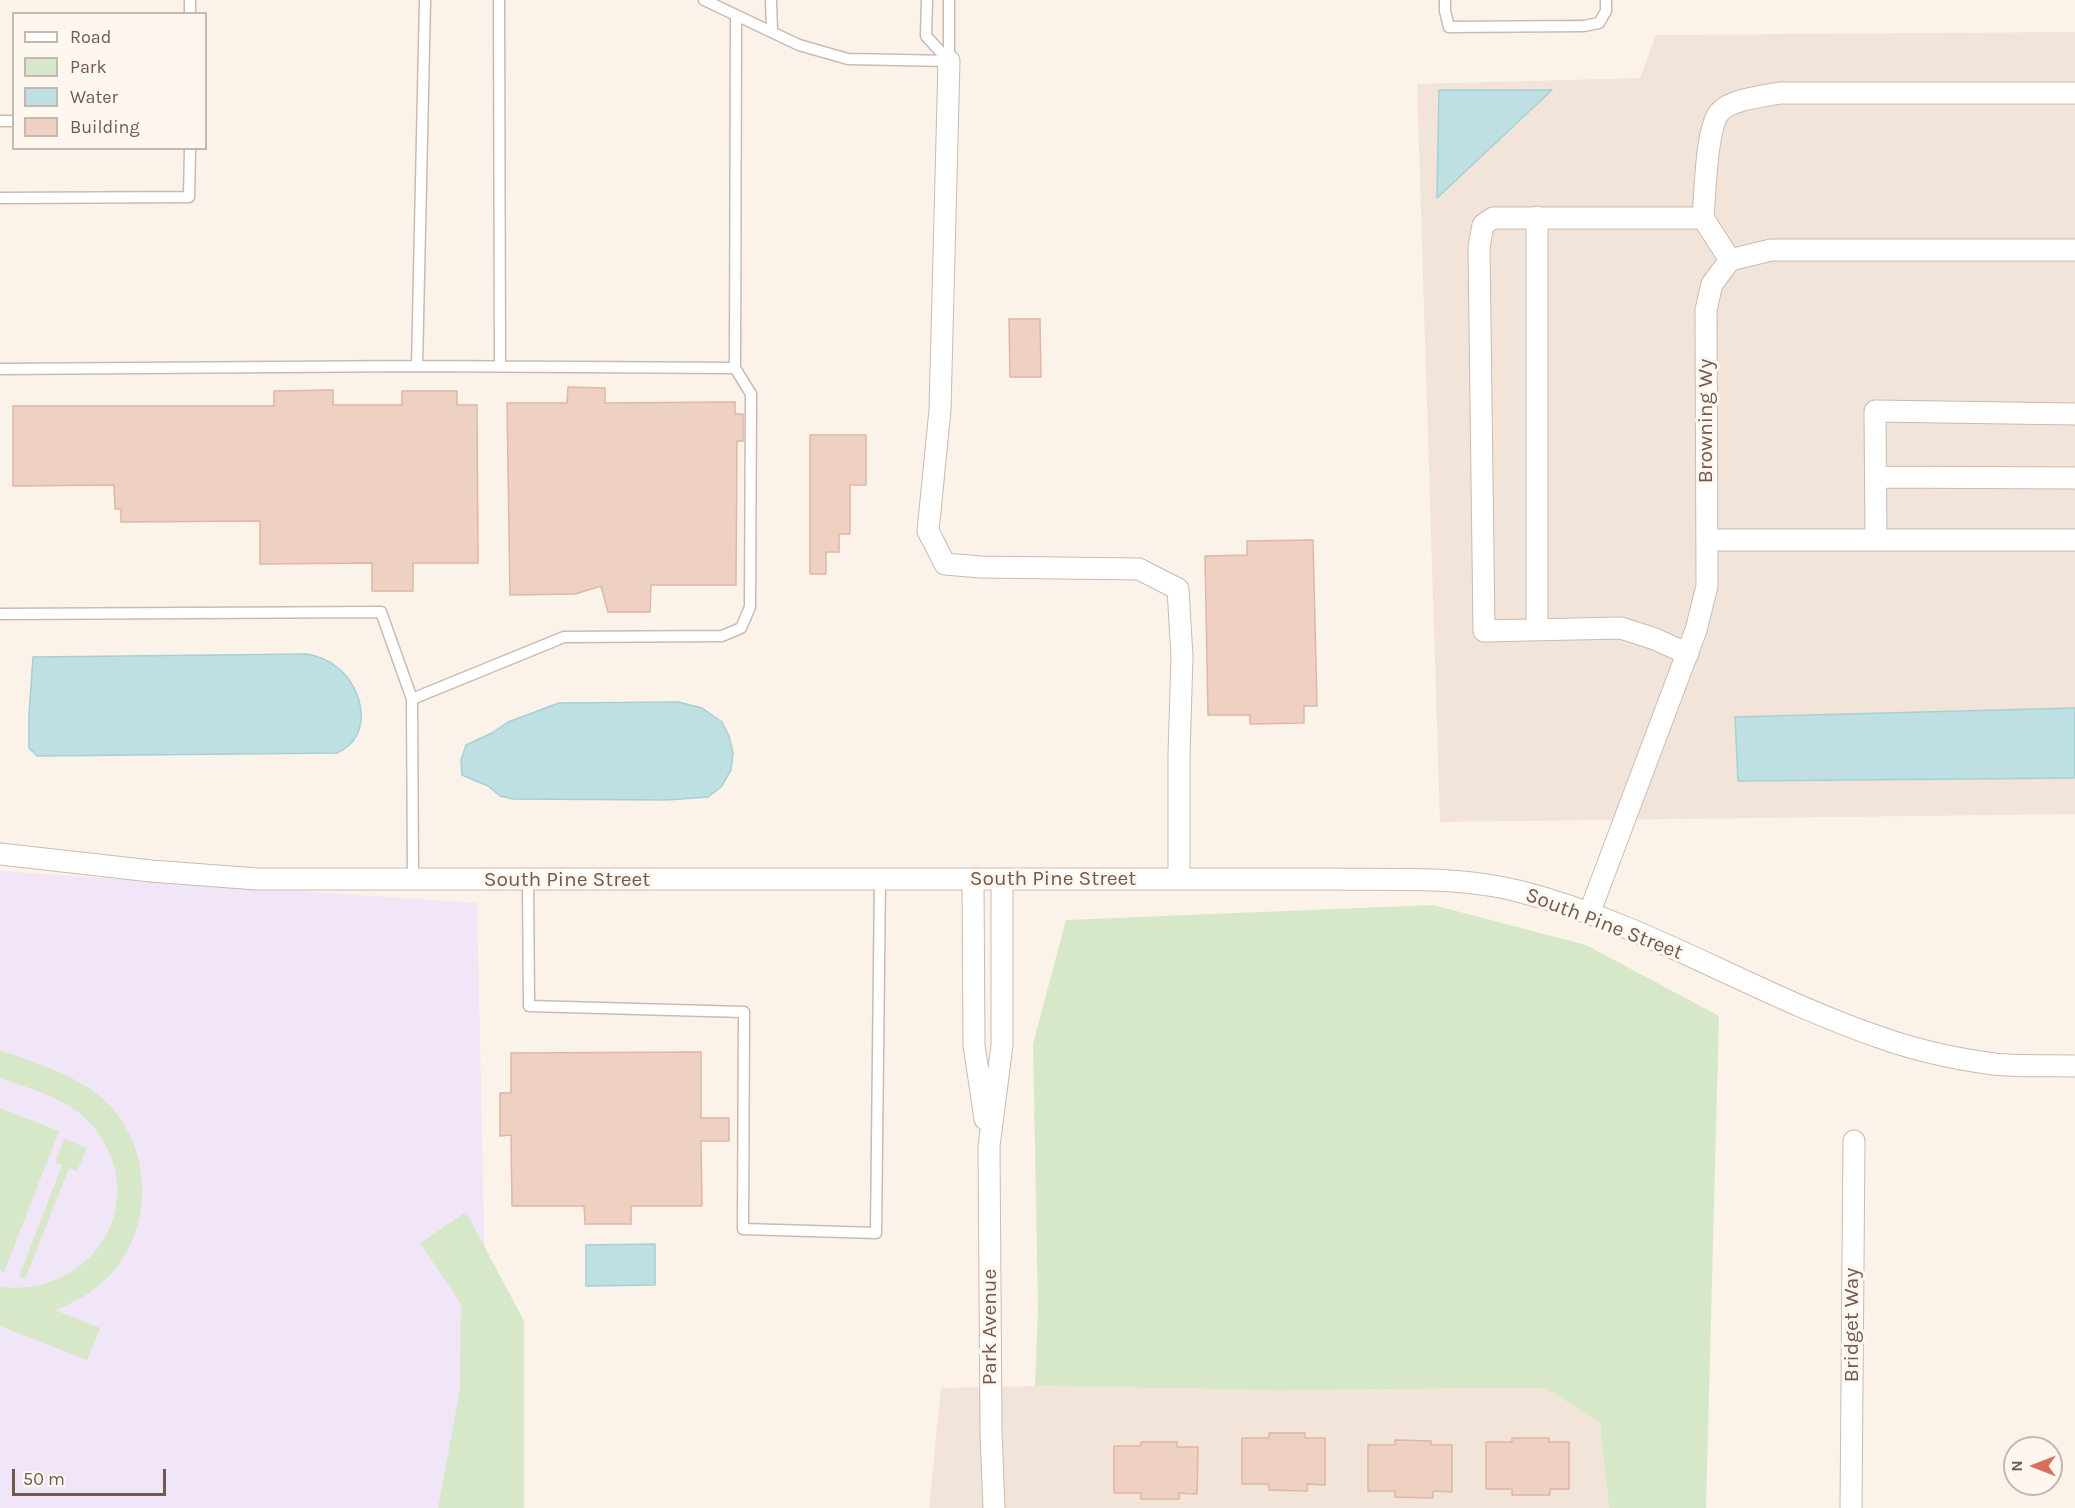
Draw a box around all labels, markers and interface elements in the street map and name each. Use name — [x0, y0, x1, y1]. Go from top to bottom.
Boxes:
legend — [12, 12, 207, 150]
text: Road — [70, 26, 111, 48]
text: Park — [70, 56, 107, 78]
text: Water — [70, 86, 118, 108]
text: Building — [70, 116, 140, 138]
street label: Browning Wy — [1693, 359, 1719, 483]
street label: South Pine Street — [970, 866, 1136, 892]
street label: South Pine Street — [484, 867, 650, 893]
street label: South Pine Street — [1522, 882, 1686, 966]
street label: Bridget Way — [1839, 1268, 1865, 1382]
street label: Park Avenue — [977, 1269, 1003, 1385]
north arrow — [2003, 1436, 2063, 1496]
scale bar — [15, 1457, 170, 1495]
text: N — [2007, 1460, 2026, 1472]
text: 50 m — [23, 1468, 65, 1490]

